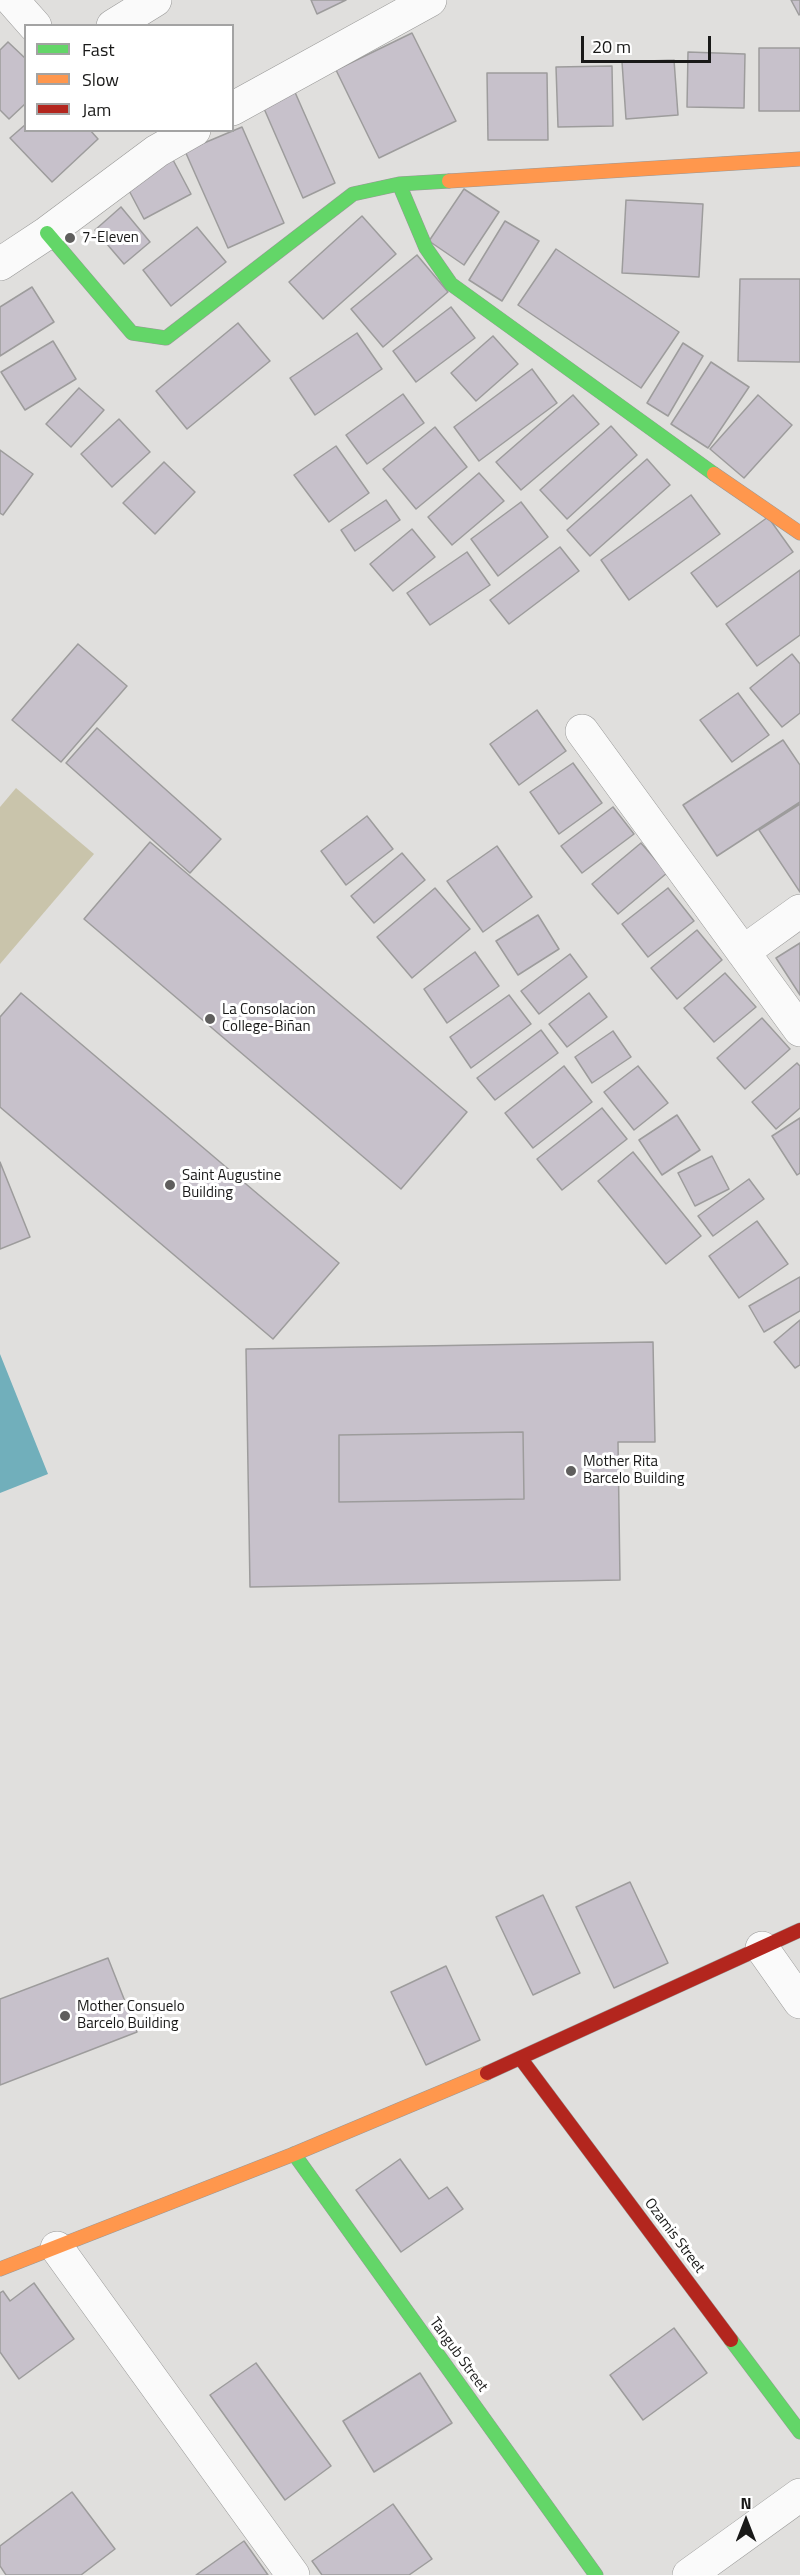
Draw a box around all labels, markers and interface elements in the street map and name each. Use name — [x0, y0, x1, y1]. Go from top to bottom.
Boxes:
legend — [24, 24, 234, 132]
scale bar — [584, 24, 714, 62]
text: 20 m — [592, 33, 631, 60]
text: Fast — [82, 36, 115, 63]
text: Slow — [82, 66, 119, 93]
text: Jam — [82, 96, 111, 123]
place label: 7-Eleven — [82, 229, 139, 247]
marker: 7-Eleven — [63, 231, 77, 245]
place label: La Consolacion College-Biñan — [222, 1001, 316, 1036]
marker: La Consolacion College-Biñan — [203, 1012, 217, 1026]
place label: Saint Augustine Building — [182, 1167, 281, 1202]
marker: Saint Augustine Building — [163, 1178, 177, 1192]
place label: Mother Rita Barcelo Building — [583, 1453, 684, 1488]
marker: Mother Rita Barcelo Building — [564, 1464, 578, 1478]
place label: Mother Consuelo Barcelo Building — [77, 1998, 185, 2033]
marker: Mother Consuelo Barcelo Building — [58, 2009, 72, 2023]
street label: Ozamis Street — [640, 2195, 708, 2277]
street label: Tangub Street — [425, 2314, 491, 2396]
north arrow — [716, 2491, 776, 2551]
text: N — [740, 2491, 752, 2515]

